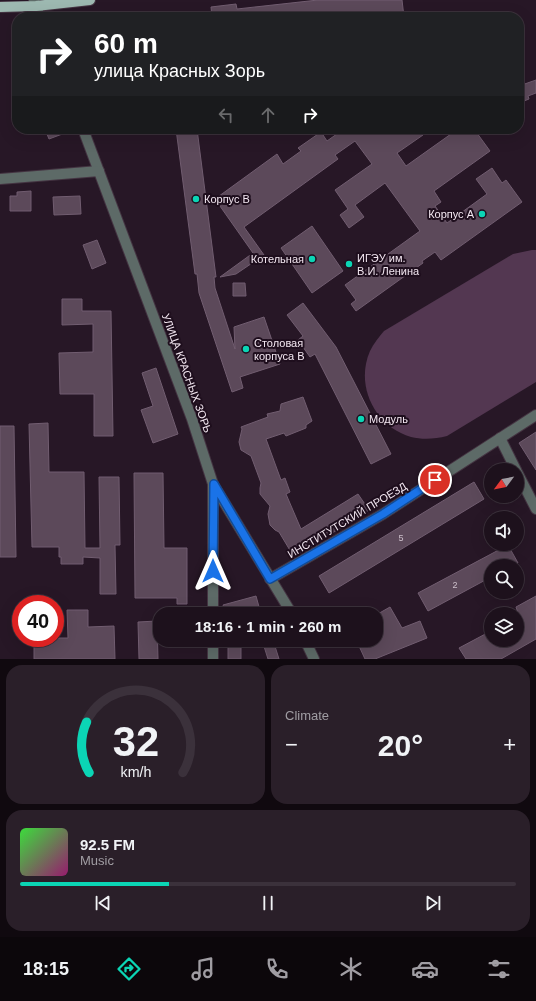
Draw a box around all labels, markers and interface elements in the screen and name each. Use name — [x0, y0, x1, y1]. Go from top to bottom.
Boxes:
icon: right — [28, 28, 80, 80]
text: 60 m — [94, 28, 158, 59]
text: улица Красных Зорь — [94, 61, 265, 81]
icon: left — [215, 104, 237, 126]
icon: ahead — [257, 104, 279, 126]
icon: right — [299, 104, 321, 126]
place label: Корпус В — [204, 193, 250, 205]
marker: Корпус В — [191, 194, 201, 204]
place label: Корпус А — [428, 208, 475, 220]
marker: Корпус А — [477, 209, 487, 219]
place label: ИГЭУ им. В.И. Ленина — [357, 252, 420, 277]
place label: Котельная — [251, 253, 304, 265]
marker: Котельная — [307, 254, 317, 264]
marker: ИГЭУ им. В.И. Ленина — [344, 259, 354, 269]
street label: УЛИЦА КРАСНЫХ ЗОРЬ — [160, 312, 214, 434]
place label: Столовая корпуса В — [254, 337, 305, 362]
marker: Столовая корпуса В — [241, 344, 251, 354]
place label: Модуль — [369, 413, 408, 425]
marker: Модуль — [356, 414, 366, 424]
pin — [418, 463, 452, 497]
north arrow — [484, 463, 524, 503]
map controls — [484, 463, 524, 647]
icon: arrive — [424, 469, 446, 491]
street label: ИНСТИТУТСКИЙ ПРОЕЗД — [285, 479, 409, 560]
button: sound — [484, 511, 524, 551]
house number: 5 — [398, 533, 404, 543]
position arrow — [192, 550, 234, 592]
button: search — [484, 559, 524, 599]
house number: 2 — [452, 580, 458, 590]
speed limit sign: 40 — [12, 595, 64, 647]
button: layers — [484, 607, 524, 647]
text: 18:16 · 1 min · 260 m — [195, 618, 341, 635]
text: Climate — [285, 708, 329, 723]
text: 32 — [112, 717, 159, 764]
text: 20° — [378, 729, 423, 762]
text: − — [285, 732, 298, 757]
text: + — [503, 732, 516, 757]
text: km/h — [120, 763, 151, 779]
text: 92.5 FM — [80, 836, 135, 853]
text: Music — [80, 853, 114, 868]
icon: previous — [92, 892, 114, 914]
icon: pause — [257, 892, 279, 914]
icon: next — [422, 892, 444, 914]
icon: directions — [115, 955, 143, 983]
icon: music — [189, 955, 217, 983]
icon: phone — [263, 955, 291, 983]
icon: climate — [337, 955, 365, 983]
icon: car — [411, 955, 439, 983]
icon: filters — [485, 955, 513, 983]
text: 18:15 — [23, 959, 69, 979]

